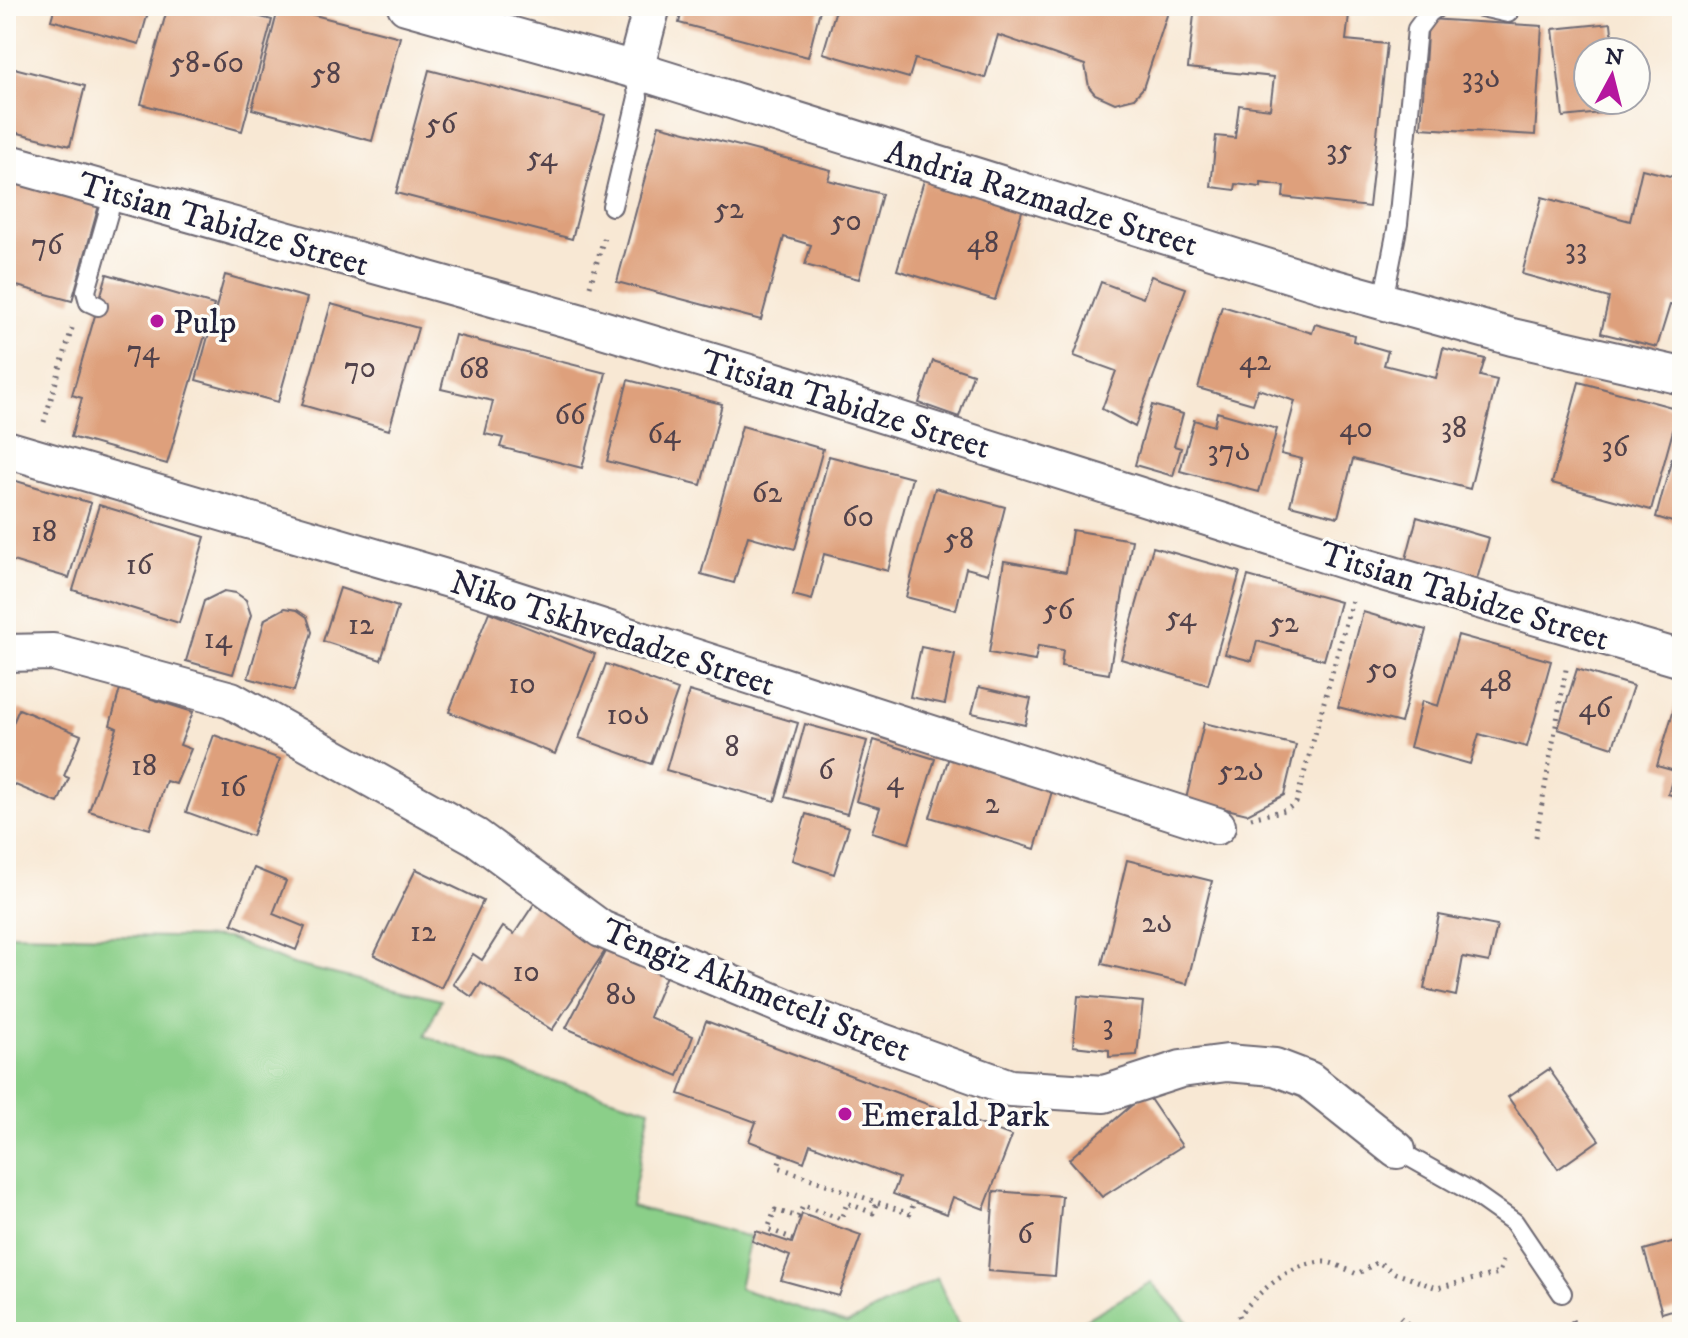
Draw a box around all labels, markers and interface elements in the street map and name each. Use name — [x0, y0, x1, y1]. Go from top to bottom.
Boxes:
north arrow — [1572, 36, 1652, 116]
text: N — [1604, 43, 1625, 72]
house number: 58-60 — [170, 45, 244, 82]
house number: 58 — [311, 56, 341, 93]
house number: 33ა — [1462, 60, 1500, 97]
house number: 56 — [426, 106, 458, 143]
street label: Andria Razmadze Street — [880, 131, 1203, 266]
house number: 35 — [1326, 132, 1352, 169]
house number: 54 — [527, 139, 558, 176]
street label: Titsian Tabidze Street — [73, 163, 374, 286]
house number: 52 — [714, 191, 744, 228]
house number: 50 — [830, 203, 862, 240]
house number: 48 — [967, 225, 999, 262]
house number: 76 — [31, 227, 64, 264]
house number: 33 — [1565, 231, 1587, 268]
place label: Pulp — [173, 302, 236, 344]
marker: Pulp — [148, 312, 166, 330]
house number: 74 — [127, 333, 160, 370]
street label: Titsian Tabidze Street — [696, 341, 995, 469]
house number: 42 — [1239, 343, 1271, 380]
house number: 70 — [344, 350, 376, 387]
house number: 68 — [459, 351, 489, 388]
house number: 66 — [554, 397, 587, 434]
house number: 40 — [1339, 410, 1373, 447]
house number: 38 — [1441, 410, 1467, 447]
house number: 64 — [648, 416, 681, 453]
house number: 36 — [1602, 429, 1630, 466]
house number: 37ა — [1207, 433, 1251, 470]
house number: 62 — [752, 475, 782, 512]
house number: 60 — [842, 499, 874, 536]
house number: 18 — [31, 514, 57, 551]
house number: 58 — [944, 521, 974, 558]
street label: Titsian Tabidze Street — [1315, 533, 1614, 661]
house number: 16 — [126, 547, 154, 584]
street label: Niko Tskhvedadze Street — [445, 562, 780, 706]
house number: 56 — [1043, 592, 1075, 629]
house number: 54 — [1166, 599, 1197, 636]
house number: 52 — [1269, 605, 1299, 642]
house number: 12 — [348, 607, 374, 644]
house number: 14 — [204, 621, 233, 658]
house number: 50 — [1366, 651, 1398, 688]
house number: 48 — [1480, 664, 1512, 701]
house number: 10 — [508, 666, 536, 703]
house number: 46 — [1579, 690, 1613, 727]
house number: 10ა — [606, 697, 650, 734]
house number: 8 — [724, 729, 740, 766]
house number: 18 — [131, 748, 157, 785]
house number: 6 — [818, 752, 835, 789]
house number: 52ა — [1218, 753, 1264, 790]
house number: 4 — [886, 763, 904, 800]
house number: 16 — [220, 769, 248, 806]
house number: 2 — [985, 786, 1000, 823]
house number: 2ა — [1142, 905, 1172, 942]
street label: Tengiz Akhmeteli Street — [596, 910, 917, 1072]
house number: 12 — [410, 914, 436, 951]
house number: 10 — [512, 954, 540, 991]
house number: 8ა — [605, 977, 637, 1014]
house number: 3 — [1102, 1007, 1114, 1044]
place label: Emerald Park — [861, 1095, 1050, 1137]
marker: Emerald Park — [836, 1105, 854, 1123]
house number: 6 — [1017, 1216, 1034, 1253]

